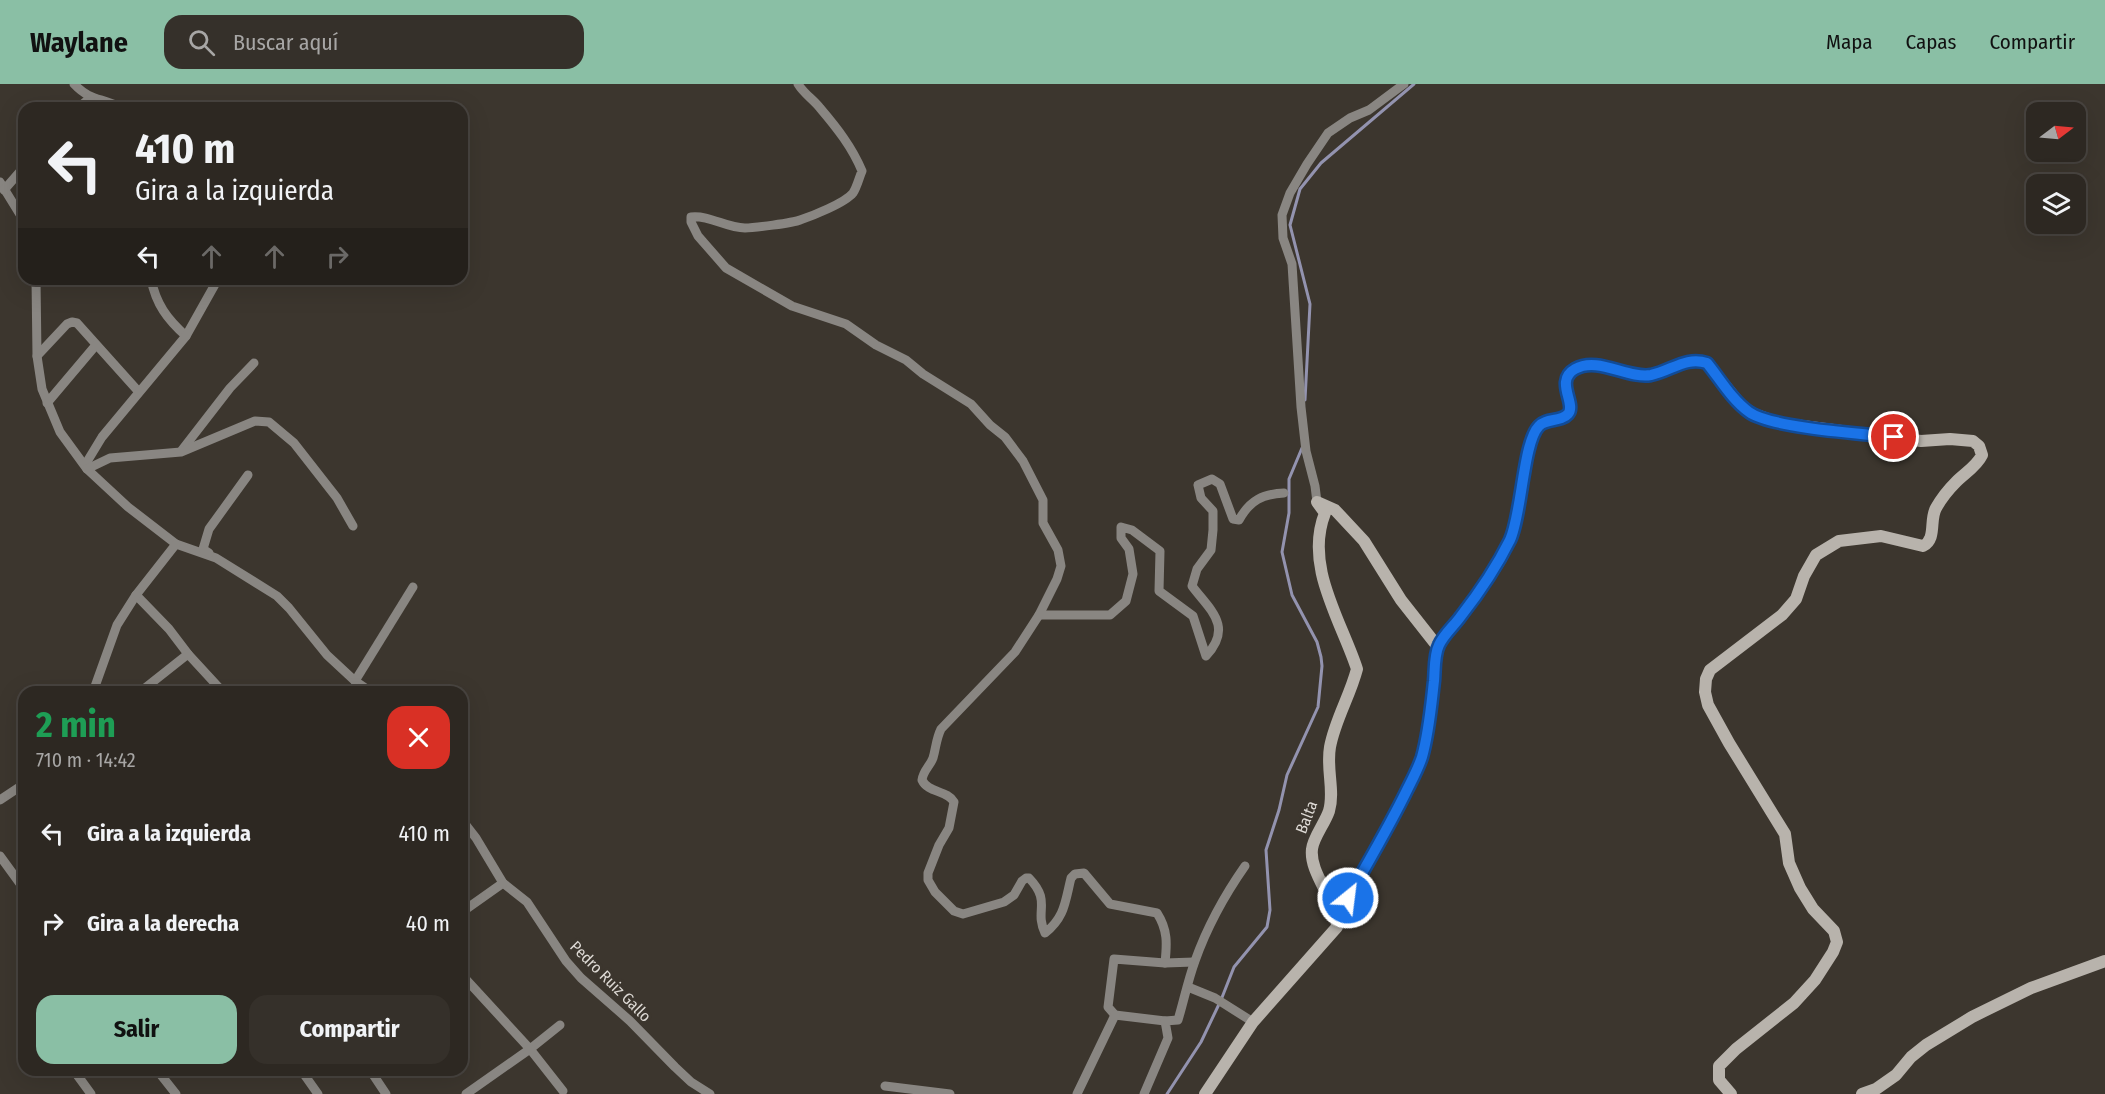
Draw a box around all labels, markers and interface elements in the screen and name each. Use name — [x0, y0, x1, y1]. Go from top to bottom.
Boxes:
search box — [164, 15, 584, 69]
text: Waylane — [30, 26, 128, 59]
icon: search — [185, 26, 218, 59]
text: Buscar aquí — [233, 29, 338, 56]
text: Mapa — [1826, 29, 1873, 55]
text: Capas — [1906, 29, 1956, 55]
text: Compartir — [1989, 29, 2075, 55]
north arrow — [2026, 102, 2086, 162]
map controls — [2026, 102, 2086, 234]
text: 410 m — [135, 124, 235, 174]
icon: left — [36, 126, 114, 204]
button: layers — [2026, 174, 2086, 234]
text: Gira a la izquierda — [135, 175, 334, 207]
icon: left — [132, 240, 165, 273]
icon: ahead — [195, 240, 228, 273]
icon: ahead — [258, 240, 291, 273]
icon: right — [321, 240, 354, 273]
pin — [1868, 411, 1919, 462]
icon: arrive — [1877, 420, 1910, 453]
text: 2 min — [36, 703, 116, 747]
button: close — [387, 706, 450, 769]
text: 710 m · 14:42 — [36, 748, 136, 772]
street label: Balta — [1292, 798, 1321, 836]
icon: left — [36, 817, 69, 850]
text: Gira a la izquierda — [87, 820, 251, 847]
text: 410 m — [398, 820, 450, 847]
position arrow — [1316, 866, 1380, 930]
icon: right — [36, 907, 69, 940]
text: Gira a la derecha — [87, 910, 239, 937]
text: 40 m — [406, 910, 450, 937]
street label: Pedro Ruiz Gallo — [566, 937, 655, 1026]
button: Salir — [36, 995, 237, 1064]
button: Compartir — [249, 995, 450, 1064]

